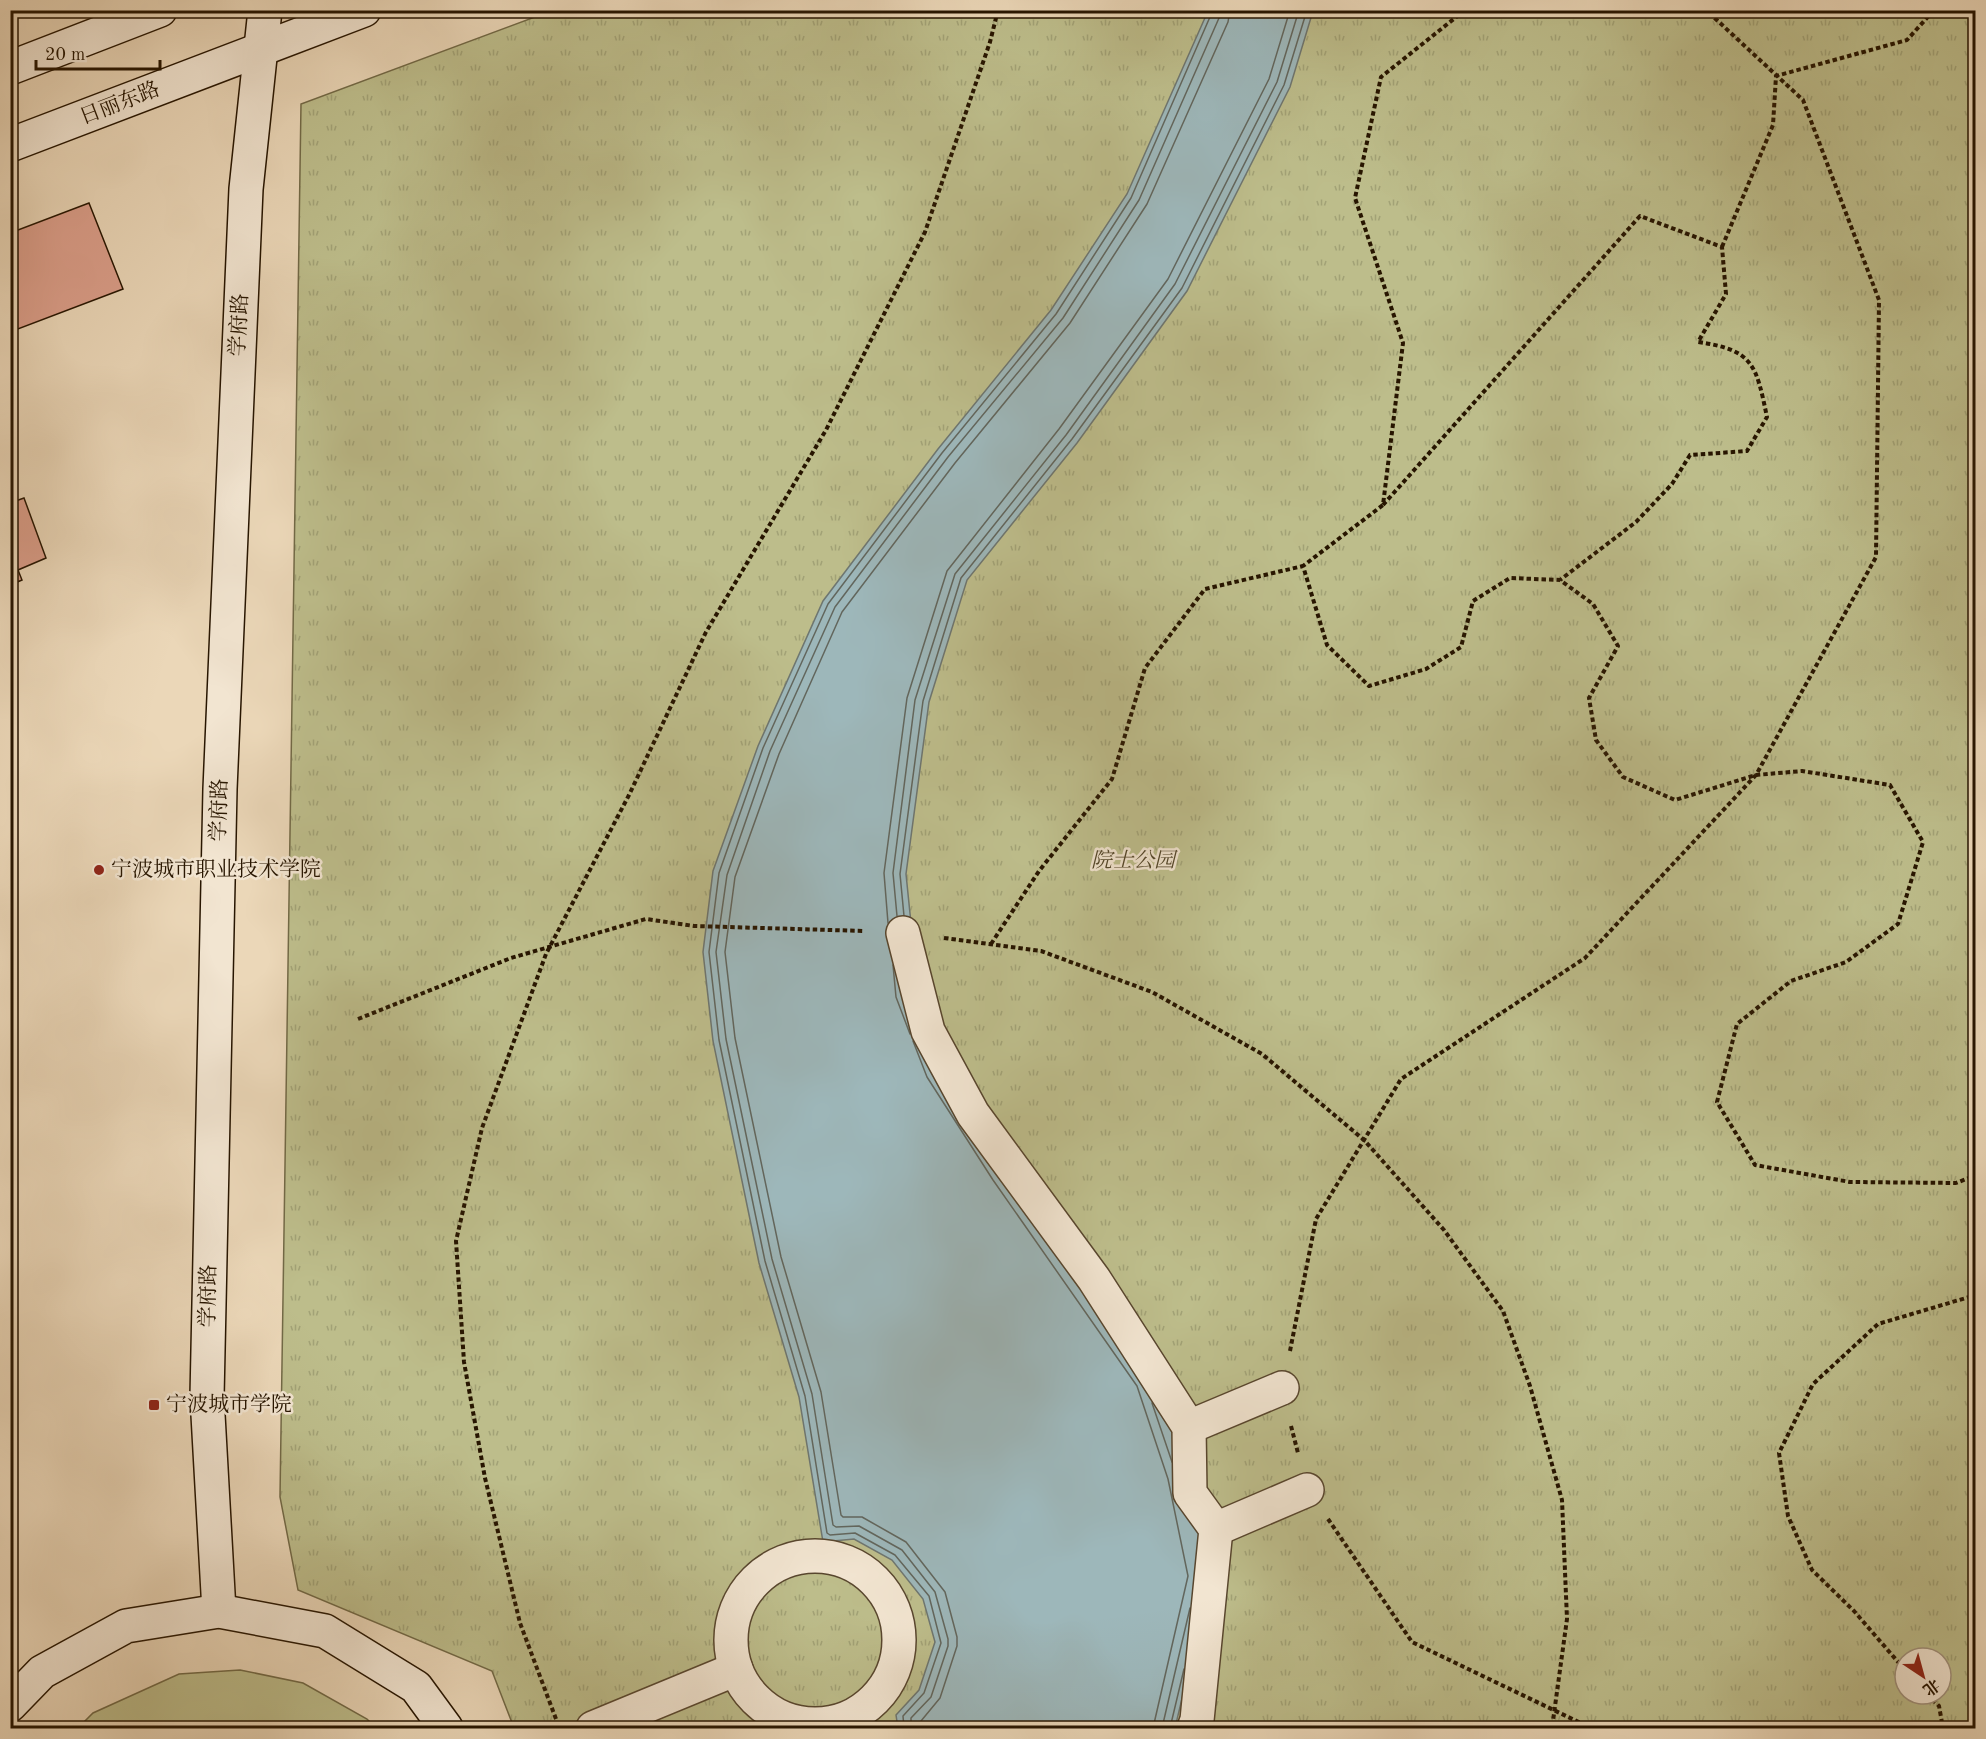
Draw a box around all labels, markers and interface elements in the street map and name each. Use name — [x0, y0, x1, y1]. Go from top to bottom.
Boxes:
scale bar — [36, 33, 160, 71]
text: 20 m — [45, 46, 85, 64]
street label: 日丽东路 — [76, 77, 163, 129]
street label: 学府路 — [226, 293, 252, 357]
street label: 学府路 — [206, 778, 232, 842]
park label: 院士公园 — [1091, 849, 1178, 872]
place label: 宁波城市职业技术学院 — [111, 858, 321, 881]
marker: 宁波城市职业技术学院 — [92, 863, 106, 877]
street label: 学府路 — [196, 1264, 220, 1328]
place label: 宁波城市学院 — [166, 1393, 292, 1416]
marker: 宁波城市学院 — [147, 1398, 161, 1412]
north arrow — [1893, 1646, 1953, 1706]
text: 北 — [1919, 1675, 1943, 1699]

